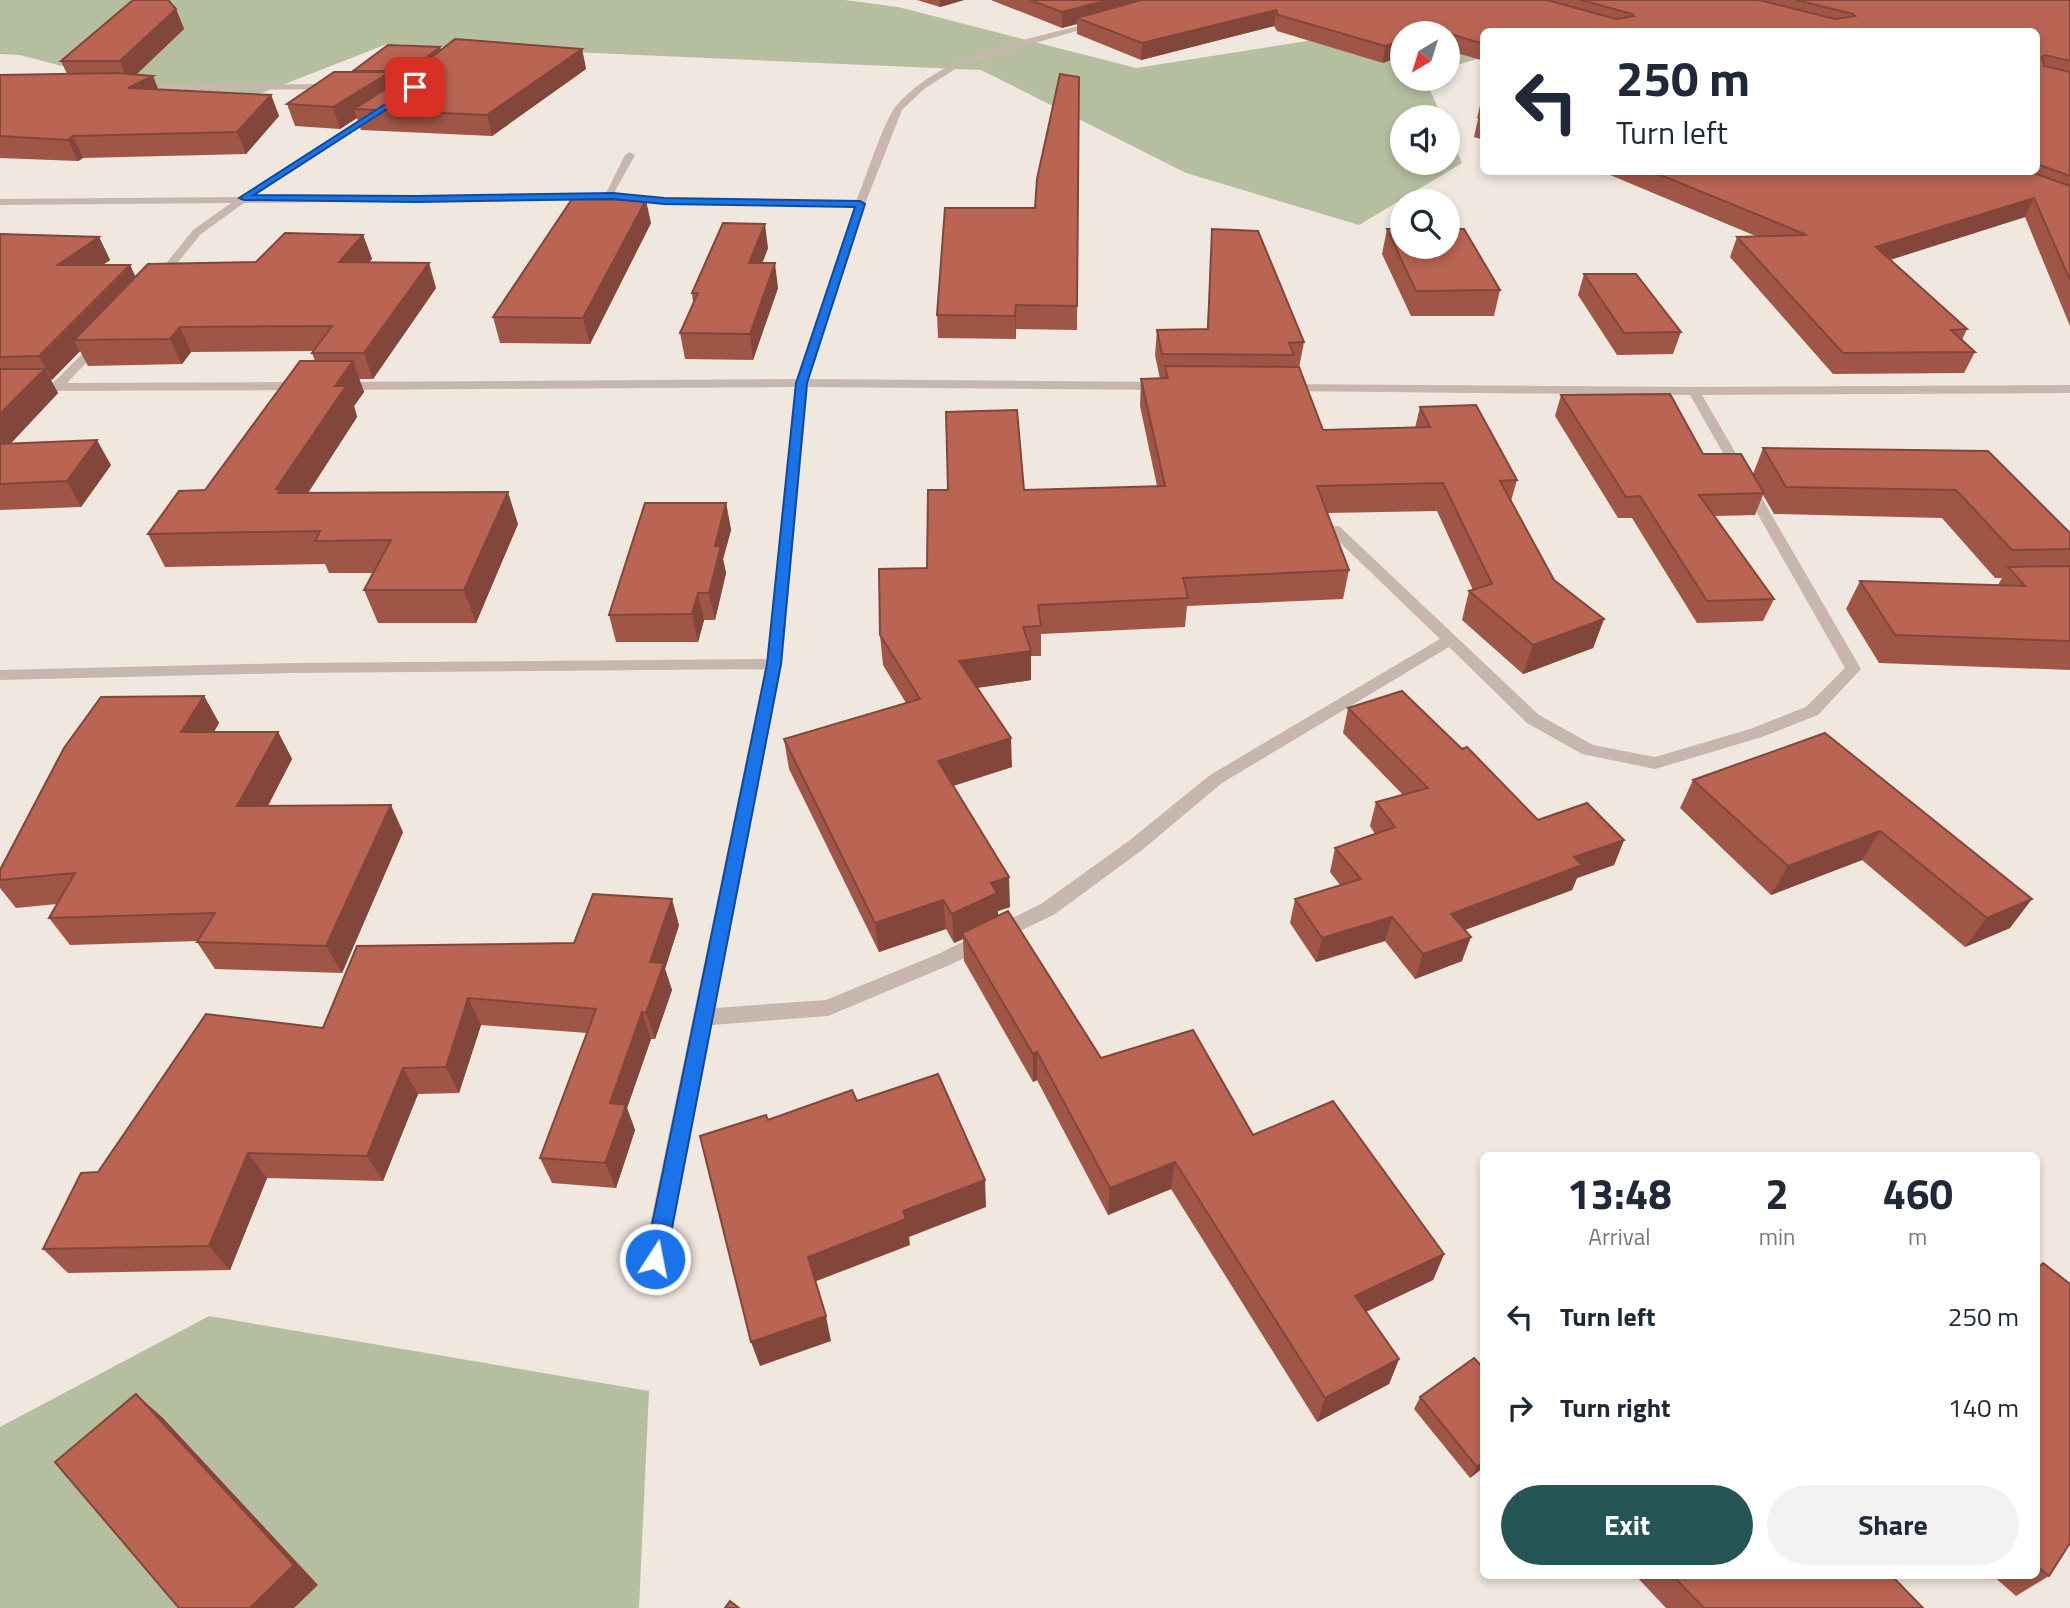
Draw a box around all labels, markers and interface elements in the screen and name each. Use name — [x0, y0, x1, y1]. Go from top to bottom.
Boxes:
north arrow — [1390, 21, 1460, 91]
map controls — [1390, 21, 1460, 259]
text: 250 m — [1616, 40, 1750, 115]
icon: left — [1501, 56, 1592, 147]
pin — [385, 57, 445, 117]
icon: arrive — [396, 68, 434, 106]
button: sound — [1390, 105, 1460, 175]
text: Turn left — [1616, 108, 1728, 156]
button: search — [1390, 189, 1460, 259]
text: 13:48 — [1567, 1161, 1672, 1225]
text: 2 — [1765, 1161, 1789, 1225]
text: 460 — [1882, 1161, 1953, 1225]
text: Arrival — [1588, 1219, 1651, 1254]
text: min — [1759, 1219, 1795, 1254]
text: m — [1908, 1219, 1927, 1254]
position arrow — [618, 1222, 692, 1296]
text: Turn left — [1560, 1297, 1655, 1336]
text: 250 m — [1948, 1297, 2019, 1336]
icon: left — [1501, 1298, 1539, 1336]
text: Turn right — [1560, 1388, 1671, 1427]
text: 140 m — [1948, 1388, 2019, 1427]
icon: right — [1501, 1389, 1539, 1427]
button: Exit — [1501, 1485, 1753, 1565]
button: Share — [1767, 1485, 2019, 1565]

